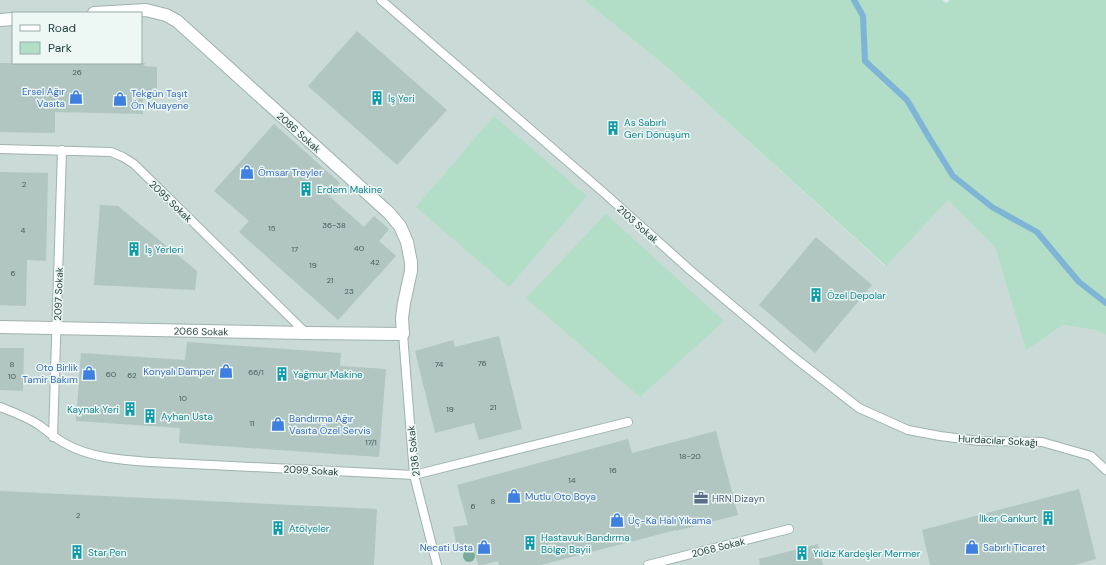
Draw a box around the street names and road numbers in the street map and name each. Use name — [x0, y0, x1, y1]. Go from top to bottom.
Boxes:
street label: 2086 Sokak — [274, 109, 323, 156]
street label: 2095 Sokak — [146, 178, 195, 225]
street label: 2103 Sokak — [614, 202, 661, 246]
street label: 2097 Sokak — [51, 267, 66, 321]
street label: 2066 Sokak — [173, 324, 229, 338]
street label: 2136 Sokak — [404, 425, 423, 477]
street label: Hurdacılar Sokağı — [958, 432, 1038, 449]
street label: 2099 Sokak — [283, 463, 339, 478]
street label: 2068 Sokak — [690, 535, 746, 560]

